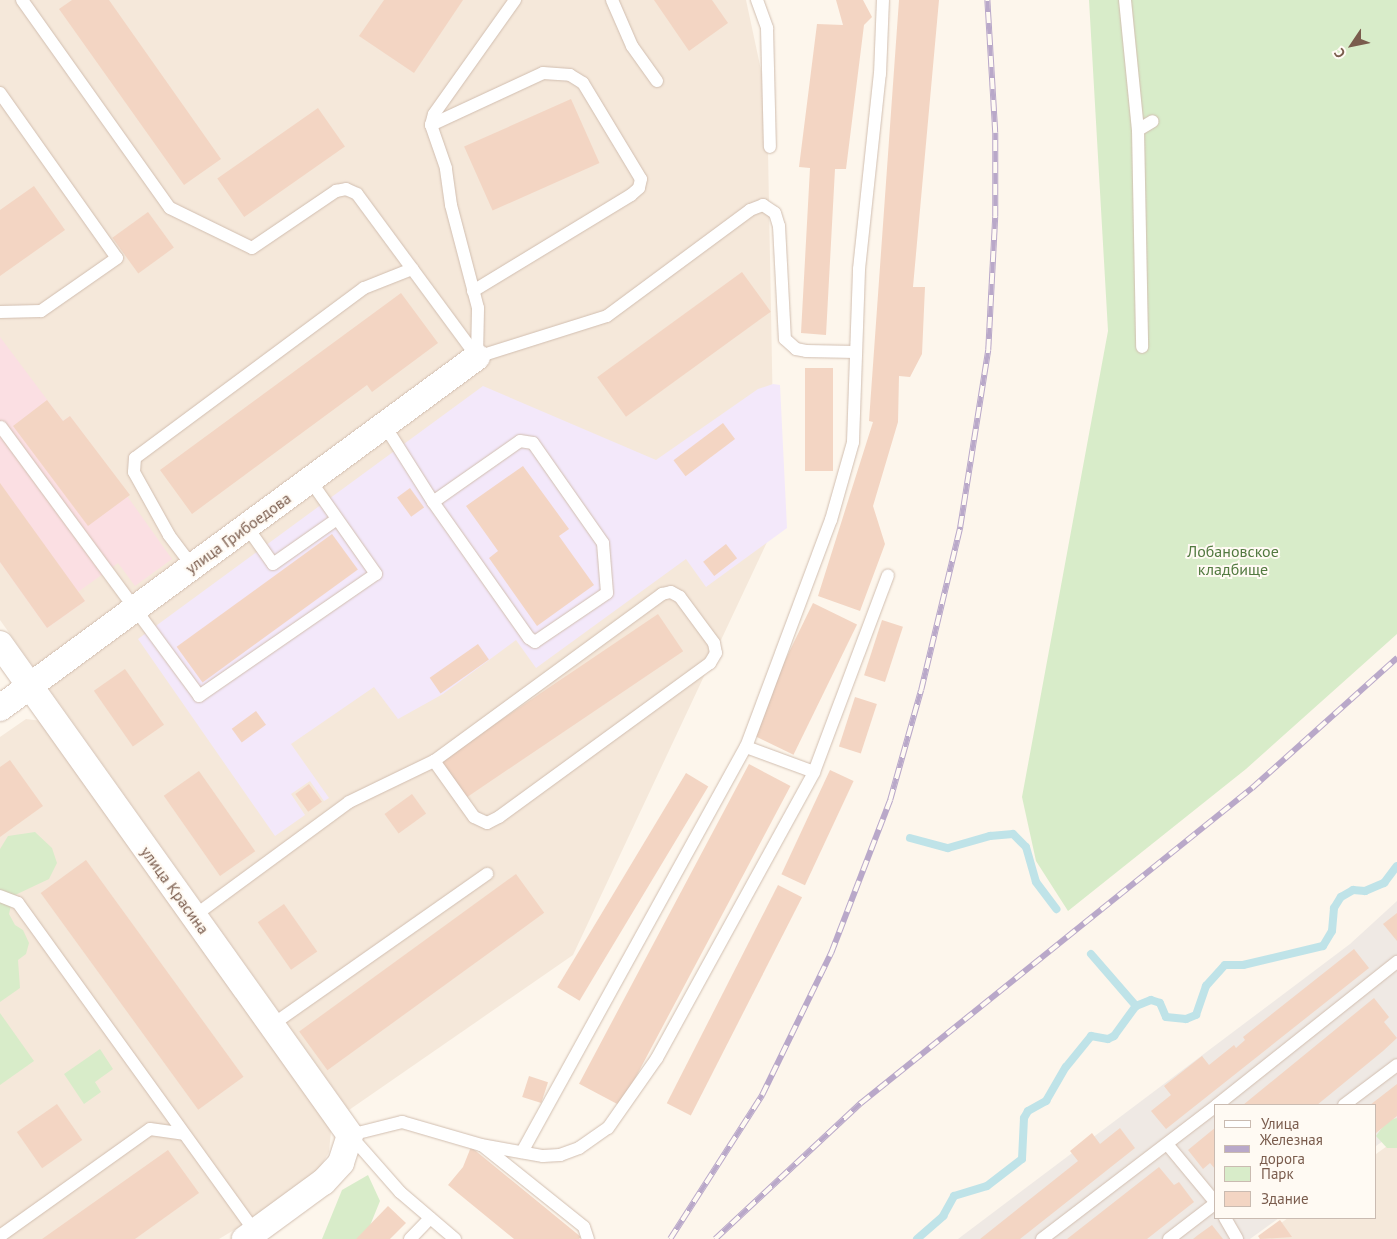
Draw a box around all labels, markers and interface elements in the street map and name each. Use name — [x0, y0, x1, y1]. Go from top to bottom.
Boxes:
north arrow — [1327, 20, 1377, 70]
text: С — [1330, 45, 1349, 62]
street label: улица Грибоедова — [181, 488, 295, 578]
park label: Лобановское кладбище — [1187, 541, 1279, 579]
street label: улица Красина — [137, 842, 213, 938]
legend — [1214, 1104, 1377, 1219]
text: Улица — [1261, 1114, 1299, 1133]
text: Железная дорога — [1260, 1130, 1323, 1168]
text: Парк — [1261, 1164, 1294, 1183]
text: Здание — [1261, 1189, 1309, 1208]

